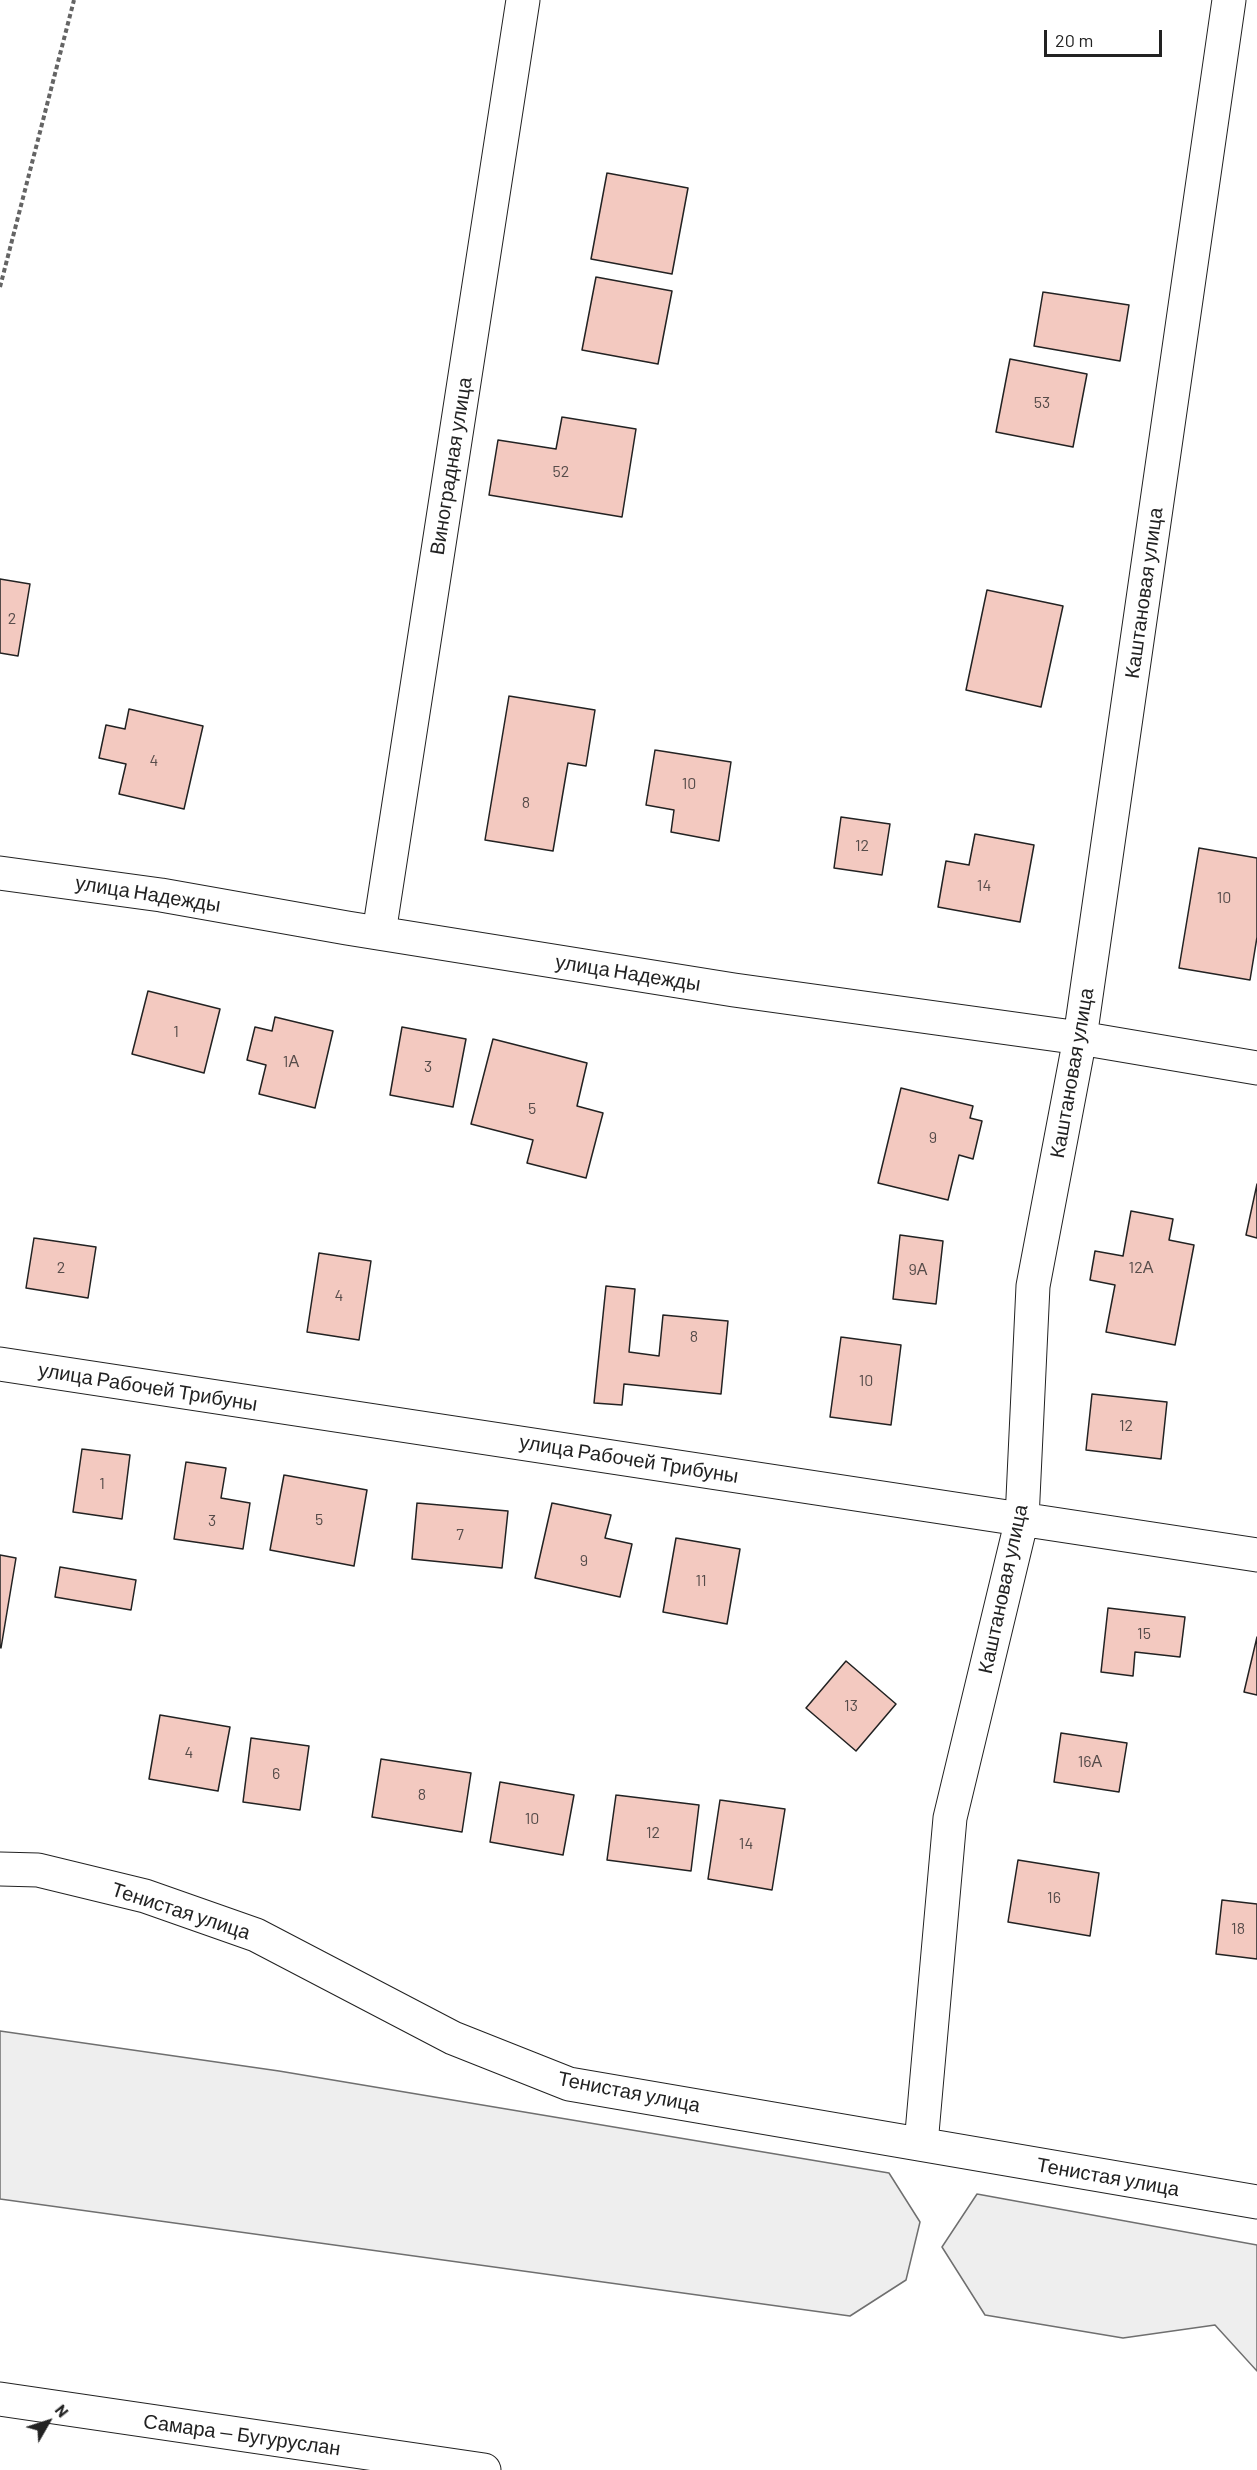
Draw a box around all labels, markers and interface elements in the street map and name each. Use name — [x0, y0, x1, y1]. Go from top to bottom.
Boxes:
scale bar — [1047, 18, 1166, 56]
text: 20 m — [1055, 29, 1093, 51]
street label: Виноградная улица — [425, 375, 477, 557]
house number: 53 — [1034, 393, 1050, 413]
house number: 52 — [553, 462, 569, 482]
street label: Каштановая улица — [1120, 506, 1168, 680]
house number: 2 — [8, 609, 16, 629]
house number: 4 — [150, 751, 158, 771]
house number: 10 — [682, 774, 696, 794]
house number: 8 — [522, 793, 530, 813]
house number: 12 — [855, 836, 869, 856]
street label: улица Надежды — [74, 871, 222, 917]
house number: 14 — [977, 876, 991, 896]
house number: 10 — [1217, 888, 1231, 908]
street label: улица Надежды — [554, 950, 702, 996]
street label: Каштановая улица — [1045, 986, 1099, 1160]
house number: 1 — [173, 1022, 179, 1042]
house number: 1А — [283, 1052, 299, 1072]
house number: 3 — [424, 1057, 432, 1077]
house number: 5 — [528, 1099, 536, 1119]
house number: 9 — [929, 1128, 937, 1148]
house number: 2 — [57, 1258, 65, 1278]
house number: 12А — [1129, 1258, 1153, 1278]
house number: 9А — [908, 1260, 928, 1280]
house number: 4 — [335, 1286, 343, 1306]
house number: 8 — [690, 1327, 698, 1347]
street label: улица Рабочей Трибуны — [37, 1358, 259, 1416]
house number: 10 — [859, 1371, 873, 1391]
house number: 12 — [1119, 1416, 1133, 1436]
street label: улица Рабочей Трибуны — [518, 1430, 740, 1488]
house number: 1 — [99, 1474, 105, 1494]
street label: Каштановая улица — [973, 1502, 1033, 1676]
house number: 5 — [315, 1510, 323, 1530]
house number: 3 — [208, 1511, 216, 1531]
house number: 7 — [456, 1525, 464, 1545]
house number: 9 — [580, 1551, 588, 1571]
house number: 11 — [695, 1571, 707, 1591]
house number: 15 — [1137, 1624, 1151, 1644]
house number: 13 — [844, 1696, 858, 1716]
house number: 4 — [185, 1743, 193, 1763]
house number: 16А — [1078, 1752, 1102, 1772]
house number: 6 — [272, 1764, 280, 1784]
house number: 8 — [418, 1785, 426, 1805]
house number: 10 — [525, 1809, 539, 1829]
house number: 12 — [646, 1823, 660, 1843]
house number: 14 — [739, 1834, 753, 1854]
street label: Тенистая улица — [109, 1877, 253, 1945]
house number: 16 — [1047, 1888, 1061, 1908]
house number: 18 — [1231, 1919, 1245, 1939]
street label: Тенистая улица — [556, 2066, 702, 2118]
street label: Тенистая улица — [1035, 2153, 1181, 2201]
north arrow — [18, 2392, 78, 2452]
text: N — [52, 2400, 73, 2420]
street label: Самара — Бугуруслан — [142, 2409, 342, 2461]

